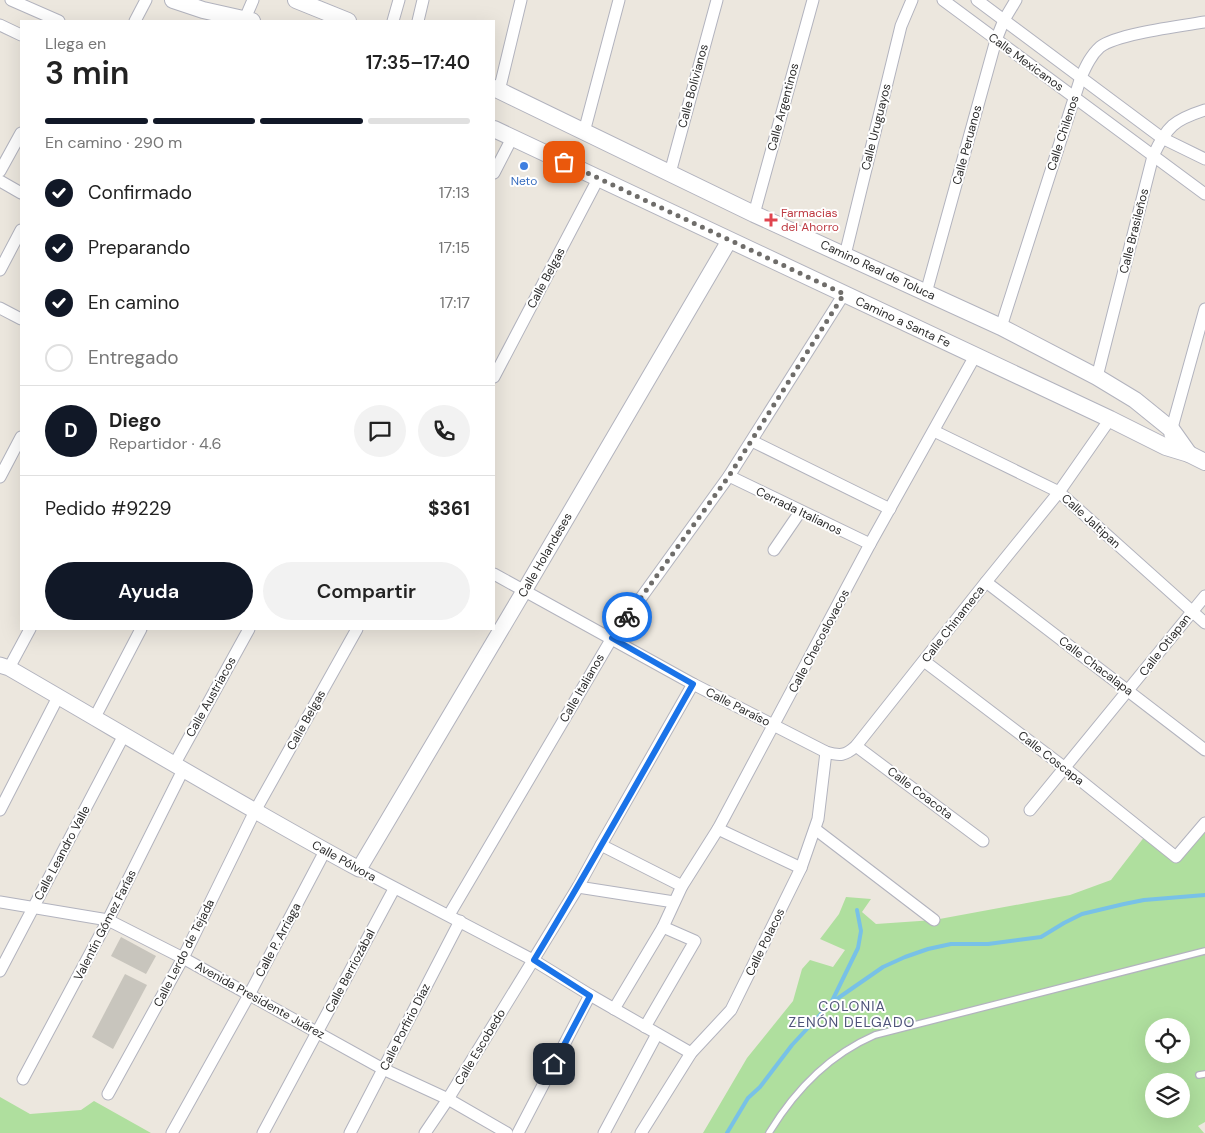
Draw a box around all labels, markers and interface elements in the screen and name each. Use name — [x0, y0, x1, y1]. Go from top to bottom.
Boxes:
street label: Calle Mexicanos — [985, 29, 1067, 95]
text: Llega en — [45, 33, 106, 54]
street label: Calle Bolivianos — [674, 42, 712, 130]
text: 17:35–17:40 — [366, 50, 470, 75]
text: 3 min — [45, 52, 129, 94]
street label: Calle Argentinos — [764, 61, 802, 153]
street label: Calle Uruguayos — [857, 82, 895, 172]
street label: Calle Chilenos — [1043, 93, 1083, 173]
street label: Calle Peruanos — [949, 103, 985, 187]
text: En camino · 290 m — [45, 132, 182, 153]
pin — [543, 141, 585, 183]
icon: bag — [550, 148, 578, 176]
marker: Neto — [518, 160, 530, 172]
place label: Neto — [511, 173, 537, 189]
icon: check — [45, 179, 73, 207]
text: Confirmado — [88, 180, 192, 205]
text: 17:13 — [439, 182, 470, 203]
street label: Calle Brasileños — [1116, 187, 1152, 275]
place label: Farmacias del Ahorro — [781, 205, 839, 235]
marker: Farmacias del Ahorro — [765, 214, 777, 226]
icon: check — [45, 234, 73, 262]
text: Preparando — [88, 235, 190, 260]
street label: Camino Real de Toluca — [818, 236, 938, 304]
text: 17:15 — [438, 237, 470, 258]
street label: Calle Belgas — [523, 245, 569, 311]
icon: check — [45, 289, 73, 317]
text: En camino — [88, 290, 180, 315]
text: 17:17 — [440, 292, 470, 313]
street label: Camino a Santa Fe — [853, 293, 953, 351]
text: Entregado — [88, 345, 179, 370]
button: chat — [354, 405, 406, 457]
button: phone — [418, 405, 470, 457]
text: Diego — [109, 408, 161, 433]
text: D — [64, 418, 78, 443]
text: Repartidor · 4.6 — [109, 433, 221, 454]
street label: Cerrada Italianos — [753, 483, 845, 539]
street label: Calle Jaltipan — [1058, 490, 1124, 552]
text: Pedido #9229 — [45, 496, 171, 521]
text: $361 — [428, 496, 470, 521]
street label: Calle Holandeses — [514, 510, 576, 600]
button: Ayuda — [45, 562, 253, 620]
button: Compartir — [263, 562, 470, 620]
street label: Calle Chinameca — [918, 582, 988, 666]
street label: Calle Checoslovacos — [785, 587, 853, 695]
courier — [602, 592, 652, 642]
icon: bike — [613, 603, 641, 631]
street label: Calle Otiapan — [1136, 611, 1194, 679]
street label: Calle Chacalapa — [1056, 633, 1136, 699]
street label: Calle Italianos — [556, 651, 608, 725]
street label: Calle Austriacos — [182, 654, 240, 740]
street label: Calle Paraíso — [703, 684, 773, 730]
street label: Calle Belgas — [283, 687, 329, 753]
street label: Calle Coscapa — [1015, 727, 1087, 789]
street label: Calle Coacota — [884, 763, 956, 823]
street label: Calle Leandro Valle — [30, 803, 94, 903]
street label: Calle Pólvora — [309, 837, 379, 885]
street label: Valentín Gómez Farías — [70, 867, 140, 983]
street label: Calle Lerdo de Tejada — [150, 896, 218, 1010]
street label: Calle P. Arriaga — [252, 900, 304, 980]
street label: Calle Polacos — [742, 905, 788, 979]
street label: Calle Berriozábal — [321, 927, 379, 1015]
street label: Avenida Presidente Juárez — [192, 958, 328, 1042]
street label: Calle Porfirio Díaz — [376, 981, 434, 1073]
district label: COLONIA ZENÓN DELGADO — [789, 997, 915, 1031]
street label: Calle Escobedo — [451, 1006, 509, 1088]
map controls — [1145, 1018, 1190, 1118]
button: locate — [1145, 1018, 1190, 1063]
pin — [533, 1043, 575, 1085]
icon: home — [540, 1050, 568, 1078]
button: layers — [1145, 1073, 1190, 1118]

